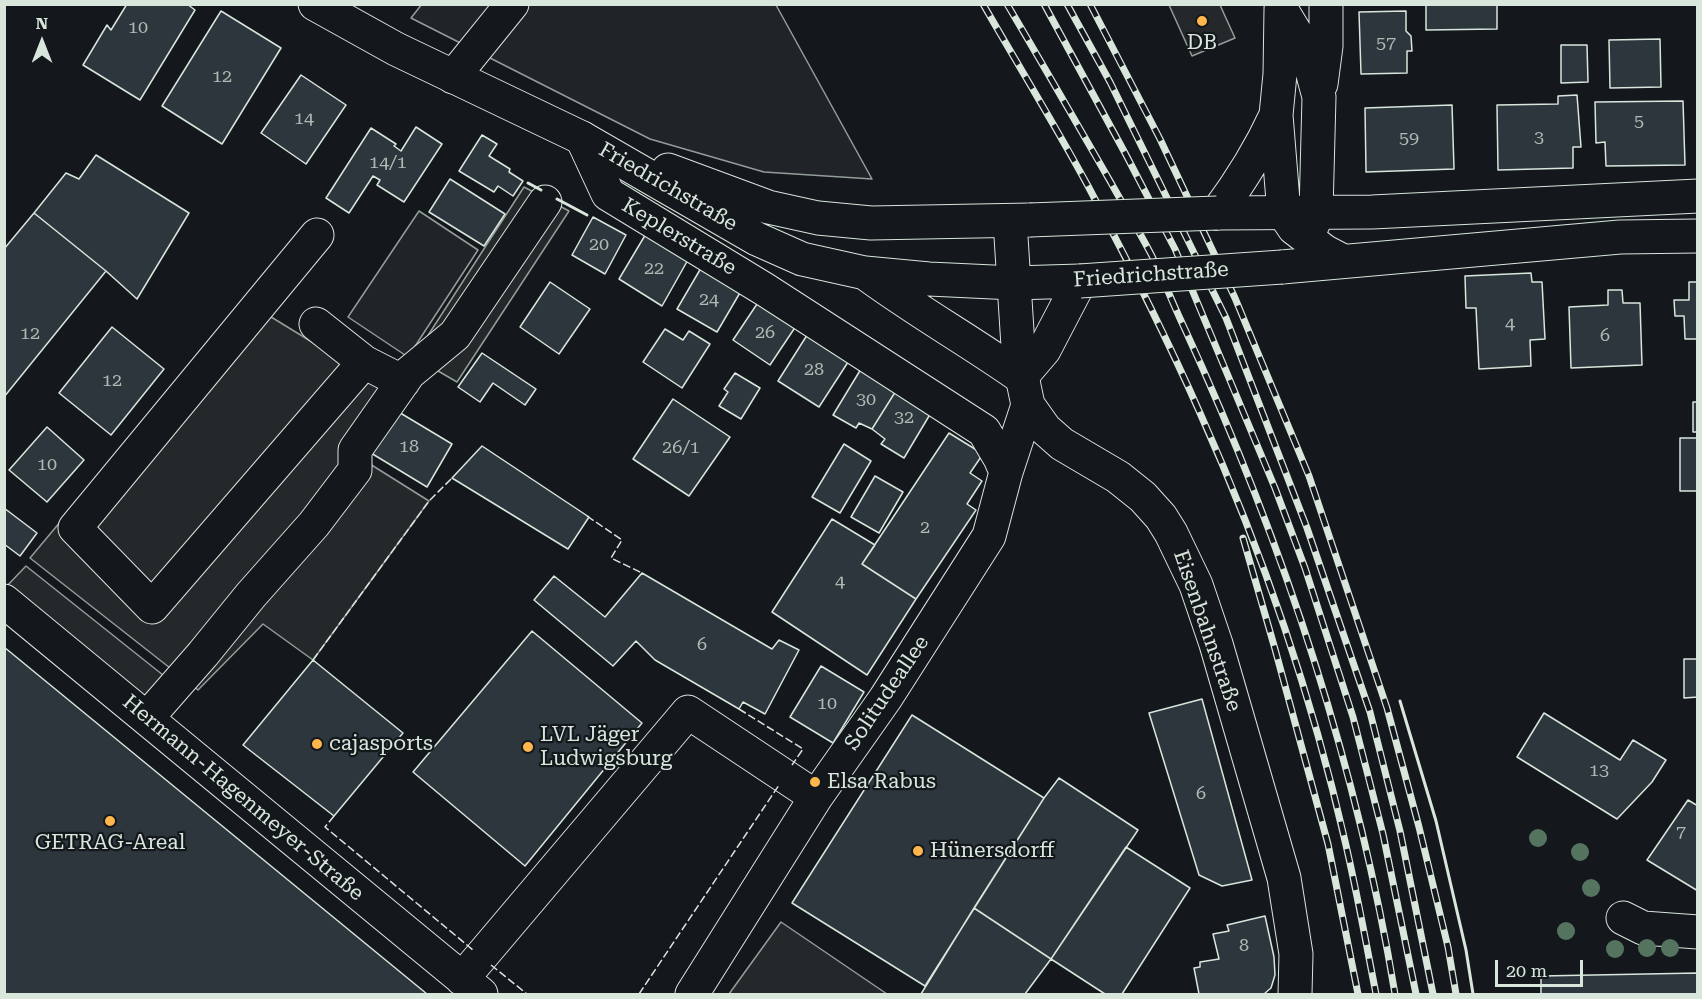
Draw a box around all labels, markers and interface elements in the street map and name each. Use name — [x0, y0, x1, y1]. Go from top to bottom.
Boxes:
north arrow — [12, 12, 72, 72]
text: N — [36, 14, 48, 33]
marker: DB — [1195, 14, 1209, 28]
house number: 10 — [128, 17, 148, 39]
place label: DB — [1187, 30, 1217, 56]
house number: 57 — [1376, 33, 1396, 55]
house number: 12 — [212, 66, 232, 88]
house number: 14 — [294, 108, 314, 130]
house number: 5 — [1634, 111, 1644, 133]
house number: 3 — [1534, 127, 1544, 149]
house number: 59 — [1399, 128, 1419, 150]
street label: Friedrichstraße — [594, 137, 742, 237]
house number: 14/1 — [369, 152, 407, 174]
street label: Keplerstraße — [617, 193, 741, 281]
house number: 20 — [589, 234, 609, 256]
street label: Friedrichstraße — [1072, 257, 1230, 293]
house number: 22 — [644, 258, 664, 280]
house number: 24 — [699, 289, 719, 311]
house number: 4 — [1505, 313, 1515, 335]
house number: 26 — [755, 322, 775, 344]
house number: 12 — [20, 323, 40, 345]
house number: 6 — [1600, 325, 1610, 347]
house number: 28 — [804, 359, 824, 381]
house number: 12 — [102, 370, 122, 392]
house number: 30 — [856, 389, 876, 411]
house number: 32 — [894, 407, 914, 429]
house number: 18 — [399, 436, 419, 458]
house number: 26/1 — [662, 437, 700, 459]
house number: 10 — [37, 454, 57, 476]
house number: 2 — [920, 517, 930, 539]
street label: Eisenbahnstraße — [1168, 547, 1246, 715]
house number: 4 — [835, 571, 845, 593]
street label: Solitudeallee — [839, 631, 935, 755]
house number: 6 — [697, 634, 707, 656]
street label: Hermann-Hagenmeyer-Straße — [117, 690, 369, 906]
house number: 10 — [817, 693, 837, 715]
place label: LVL Jäger Ludwigsburg — [540, 722, 672, 772]
place label: cajasports — [329, 731, 433, 757]
marker: cajasports — [310, 737, 324, 751]
marker: LVL Jäger Ludwigsburg — [521, 740, 535, 754]
house number: 13 — [1589, 760, 1609, 782]
place label: Elsa Rabus — [827, 769, 936, 795]
marker: Elsa Rabus — [808, 775, 822, 789]
house number: 6 — [1196, 783, 1206, 805]
marker: GETRAG-Areal — [103, 814, 117, 828]
house number: 7 — [1676, 822, 1686, 844]
place label: GETRAG-Areal — [35, 830, 185, 856]
place label: Hünersdorff — [930, 838, 1054, 864]
marker: Hünersdorff — [911, 844, 925, 858]
house number: 8 — [1239, 935, 1249, 957]
scale bar — [1498, 948, 1586, 986]
text: 20 m — [1506, 960, 1547, 981]

